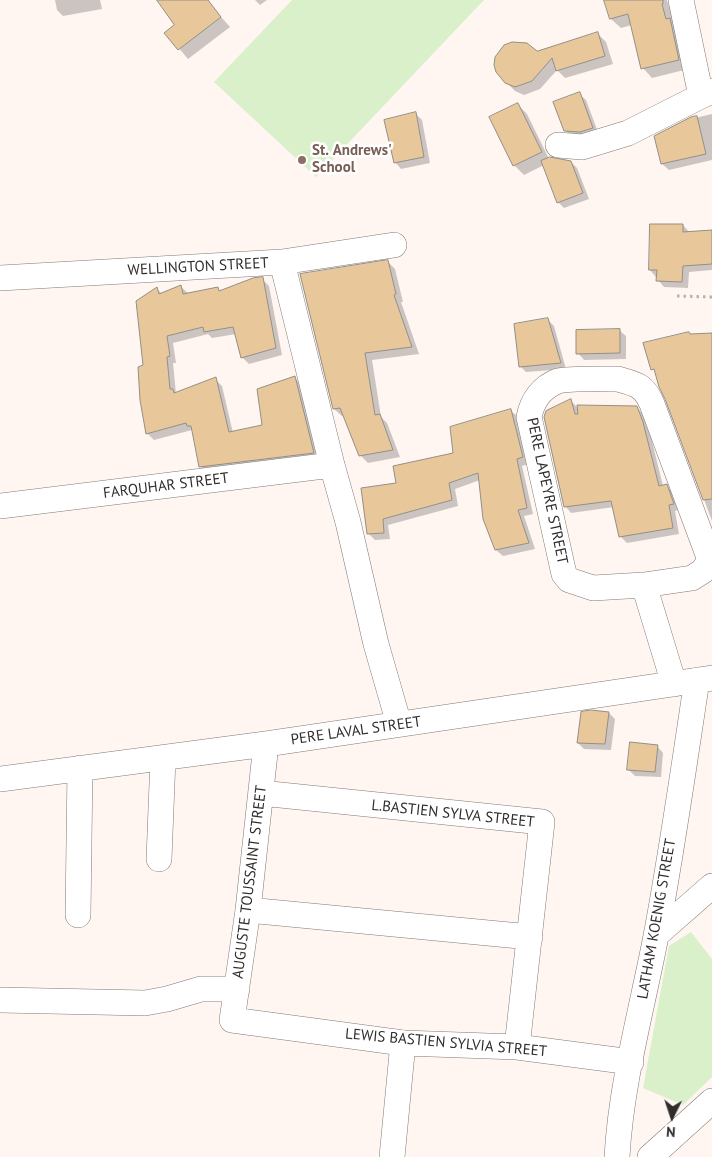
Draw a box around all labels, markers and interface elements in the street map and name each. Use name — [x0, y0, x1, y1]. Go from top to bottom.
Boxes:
place label: St. Andrews' School — [312, 142, 392, 177]
marker: St. Andrews' School — [296, 154, 308, 166]
street label: WELLINGTON STREET — [127, 254, 269, 280]
street label: PERE LAPEYRE STREET — [523, 416, 571, 566]
street label: FARQUHAR STREET — [102, 469, 230, 503]
street label: PERE LAVAL STREET — [290, 713, 422, 749]
street label: AUGUSTE TOUSSAINT STREET — [229, 784, 271, 980]
street label: L.BASTIEN SYLVA STREET — [370, 796, 536, 832]
street label: LATHAM KOENIG STREET — [634, 837, 680, 1001]
street label: LEWIS BASTIEN SYLVIA STREET — [344, 1025, 548, 1061]
north arrow — [647, 1092, 697, 1142]
text: N — [666, 1123, 676, 1141]

